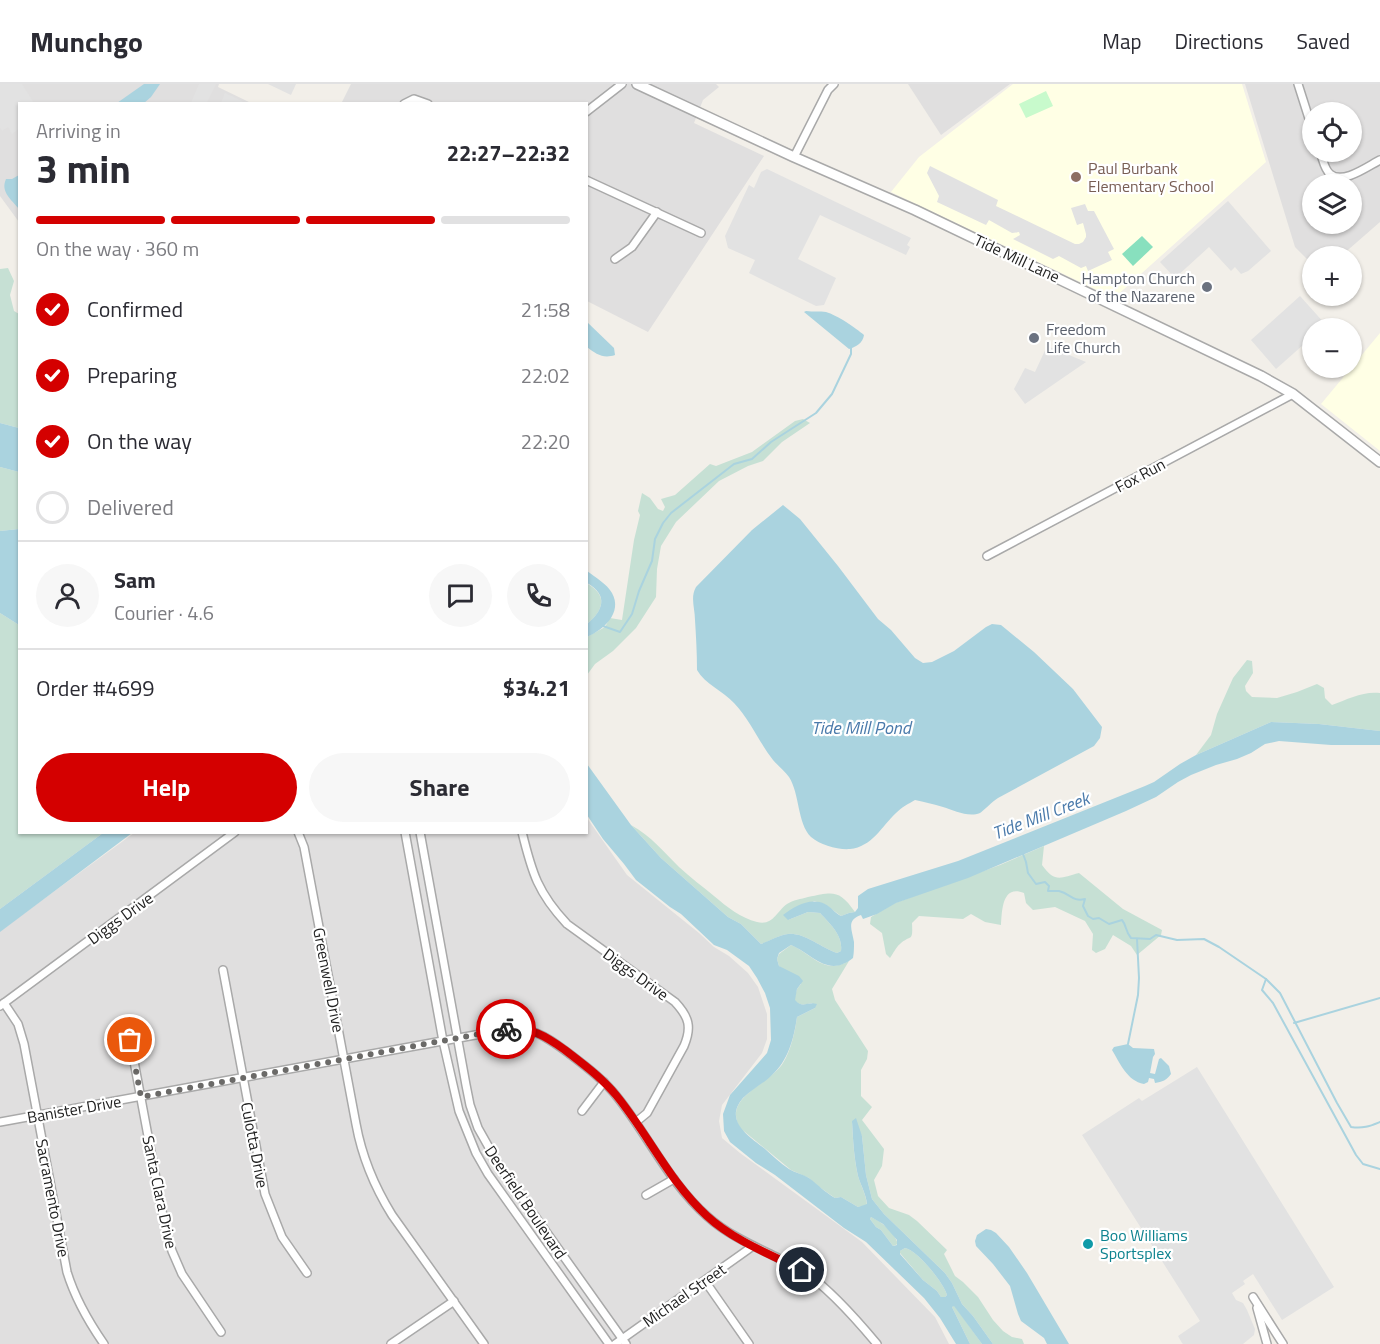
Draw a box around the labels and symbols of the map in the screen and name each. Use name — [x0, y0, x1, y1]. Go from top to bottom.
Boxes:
place label: Paul Burbank Elementary School — [1088, 156, 1214, 198]
marker: Paul Burbank Elementary School — [1069, 170, 1083, 184]
street label: Tide Mill Lane — [970, 228, 1064, 288]
place label: Hampton Church of the Nazarene — [1082, 266, 1195, 308]
marker: Hampton Church of the Nazarene — [1200, 280, 1214, 294]
place label: Freedom Life Church — [1046, 317, 1121, 359]
marker: Freedom Life Church — [1027, 331, 1041, 345]
street label: Fox Run — [1111, 452, 1169, 498]
water label: Tide Mill Pond — [811, 714, 913, 741]
water label: Tide Mill Creek — [988, 784, 1095, 846]
street label: Diggs Drive — [82, 886, 158, 950]
street label: Greenwell Drive — [307, 926, 351, 1034]
street label: Diggs Drive — [598, 942, 674, 1006]
courier — [476, 999, 536, 1059]
pin — [104, 1014, 155, 1065]
street label: Banister Drive — [25, 1089, 123, 1129]
street label: Culotta Drive — [235, 1100, 275, 1190]
street label: Santa Clara Drive — [136, 1133, 184, 1251]
street label: Sacramento Drive — [30, 1137, 76, 1259]
street label: Deerfield Boulevard — [479, 1140, 573, 1264]
place label: Boo Williams Sportsplex — [1100, 1223, 1188, 1265]
marker: Boo Williams Sportsplex — [1081, 1237, 1095, 1251]
pin — [776, 1244, 827, 1295]
street label: Michael Street — [637, 1257, 731, 1333]

